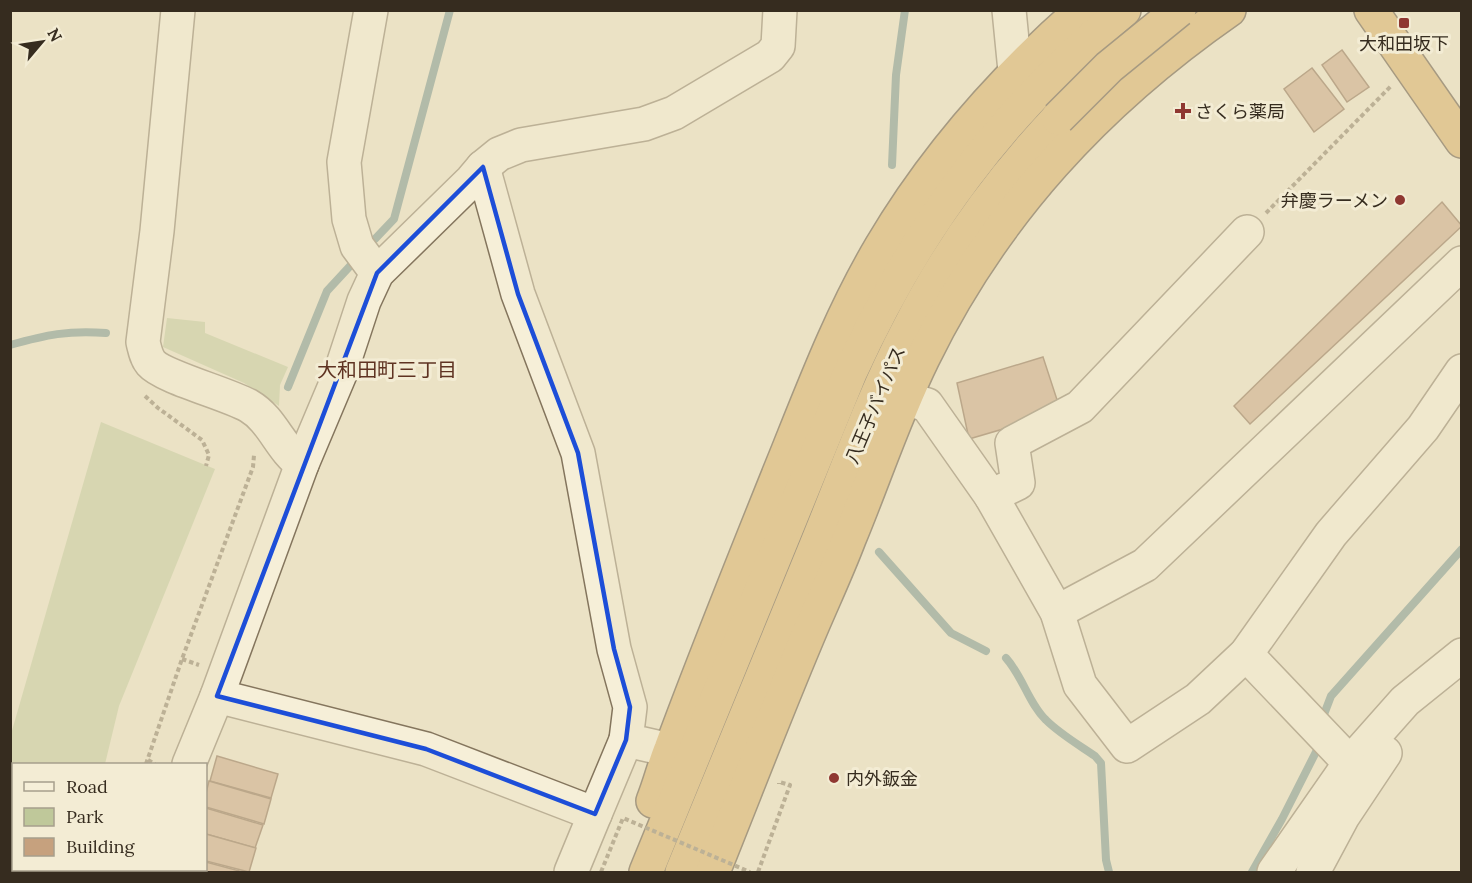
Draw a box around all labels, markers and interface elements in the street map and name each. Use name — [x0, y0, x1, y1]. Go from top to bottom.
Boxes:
north arrow — [12, 12, 72, 72]
marker: 大和田坂下 — [1397, 16, 1411, 30]
text: N — [43, 24, 67, 45]
place label: 大和田坂下 — [1359, 32, 1449, 55]
place label: さくら薬局 — [1195, 100, 1285, 123]
marker: さくら薬局 — [1176, 104, 1190, 118]
place label: 弁慶ラーメン — [1281, 189, 1388, 212]
marker: 弁慶ラーメン — [1393, 193, 1407, 207]
street label: 八王子バイパス — [840, 343, 910, 467]
district label: 大和田町三丁目 — [317, 357, 457, 382]
legend — [12, 763, 207, 871]
place label: 内外鈑金 — [846, 767, 918, 790]
marker: 内外鈑金 — [827, 771, 841, 785]
text: Road — [66, 775, 108, 798]
text: Park — [66, 805, 104, 828]
text: Building — [66, 835, 136, 858]

